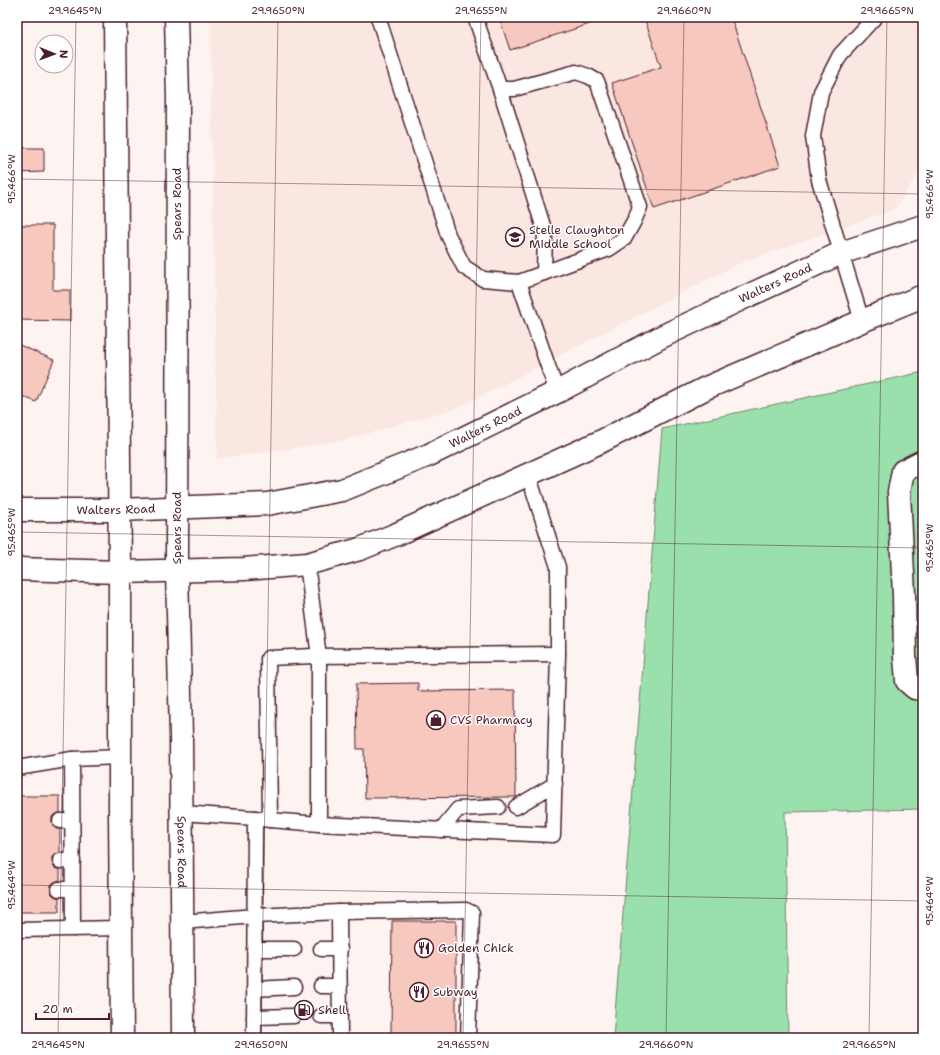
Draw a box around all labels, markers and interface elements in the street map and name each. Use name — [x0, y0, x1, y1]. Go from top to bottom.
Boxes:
text: 29.9645°N — [48, 4, 102, 17]
text: 29.9650°N — [251, 4, 305, 17]
text: 29.9655°N — [455, 4, 507, 17]
text: 29.9660°N — [657, 4, 711, 17]
text: 29.9665°N — [860, 4, 914, 17]
north arrow — [34, 34, 74, 74]
text: N — [56, 50, 71, 59]
text: 95.466°W — [5, 154, 18, 204]
street label: Spears Road — [169, 167, 185, 240]
text: 95.466°W — [923, 169, 936, 219]
place label: Stelle Claughton Middle School — [529, 222, 624, 252]
school or university icon: Stelle Claughton Middle School — [504, 226, 526, 248]
street label: Walters Road — [736, 259, 815, 307]
street label: Walters Road — [446, 403, 525, 452]
street label: Spears Road — [169, 491, 185, 564]
street label: Walters Road — [77, 501, 156, 518]
text: 95.465°W — [5, 507, 18, 556]
text: 95.465°W — [923, 523, 936, 572]
shop icon: CVS Pharmacy — [425, 709, 447, 731]
place label: CVS Pharmacy — [450, 712, 533, 728]
street label: Spears Road — [174, 816, 190, 889]
text: 95.464°W — [5, 860, 18, 910]
text: 95.464°W — [923, 876, 936, 926]
restaurant icon: Golden Chick — [413, 937, 435, 959]
place label: Golden Chick — [438, 940, 514, 956]
restaurant icon: Subway — [408, 981, 430, 1003]
place label: Subway — [433, 984, 478, 1000]
scale bar — [36, 995, 109, 1021]
fuel station icon: Shell — [293, 999, 315, 1021]
text: 20 m — [42, 1001, 73, 1017]
place label: Shell — [318, 1002, 346, 1018]
text: 29.9645°N — [31, 1038, 85, 1051]
text: 29.9650°N — [234, 1038, 288, 1051]
text: 29.9655°N — [437, 1038, 489, 1051]
text: 29.9660°N — [639, 1038, 693, 1051]
text: 29.9665°N — [842, 1038, 896, 1051]

